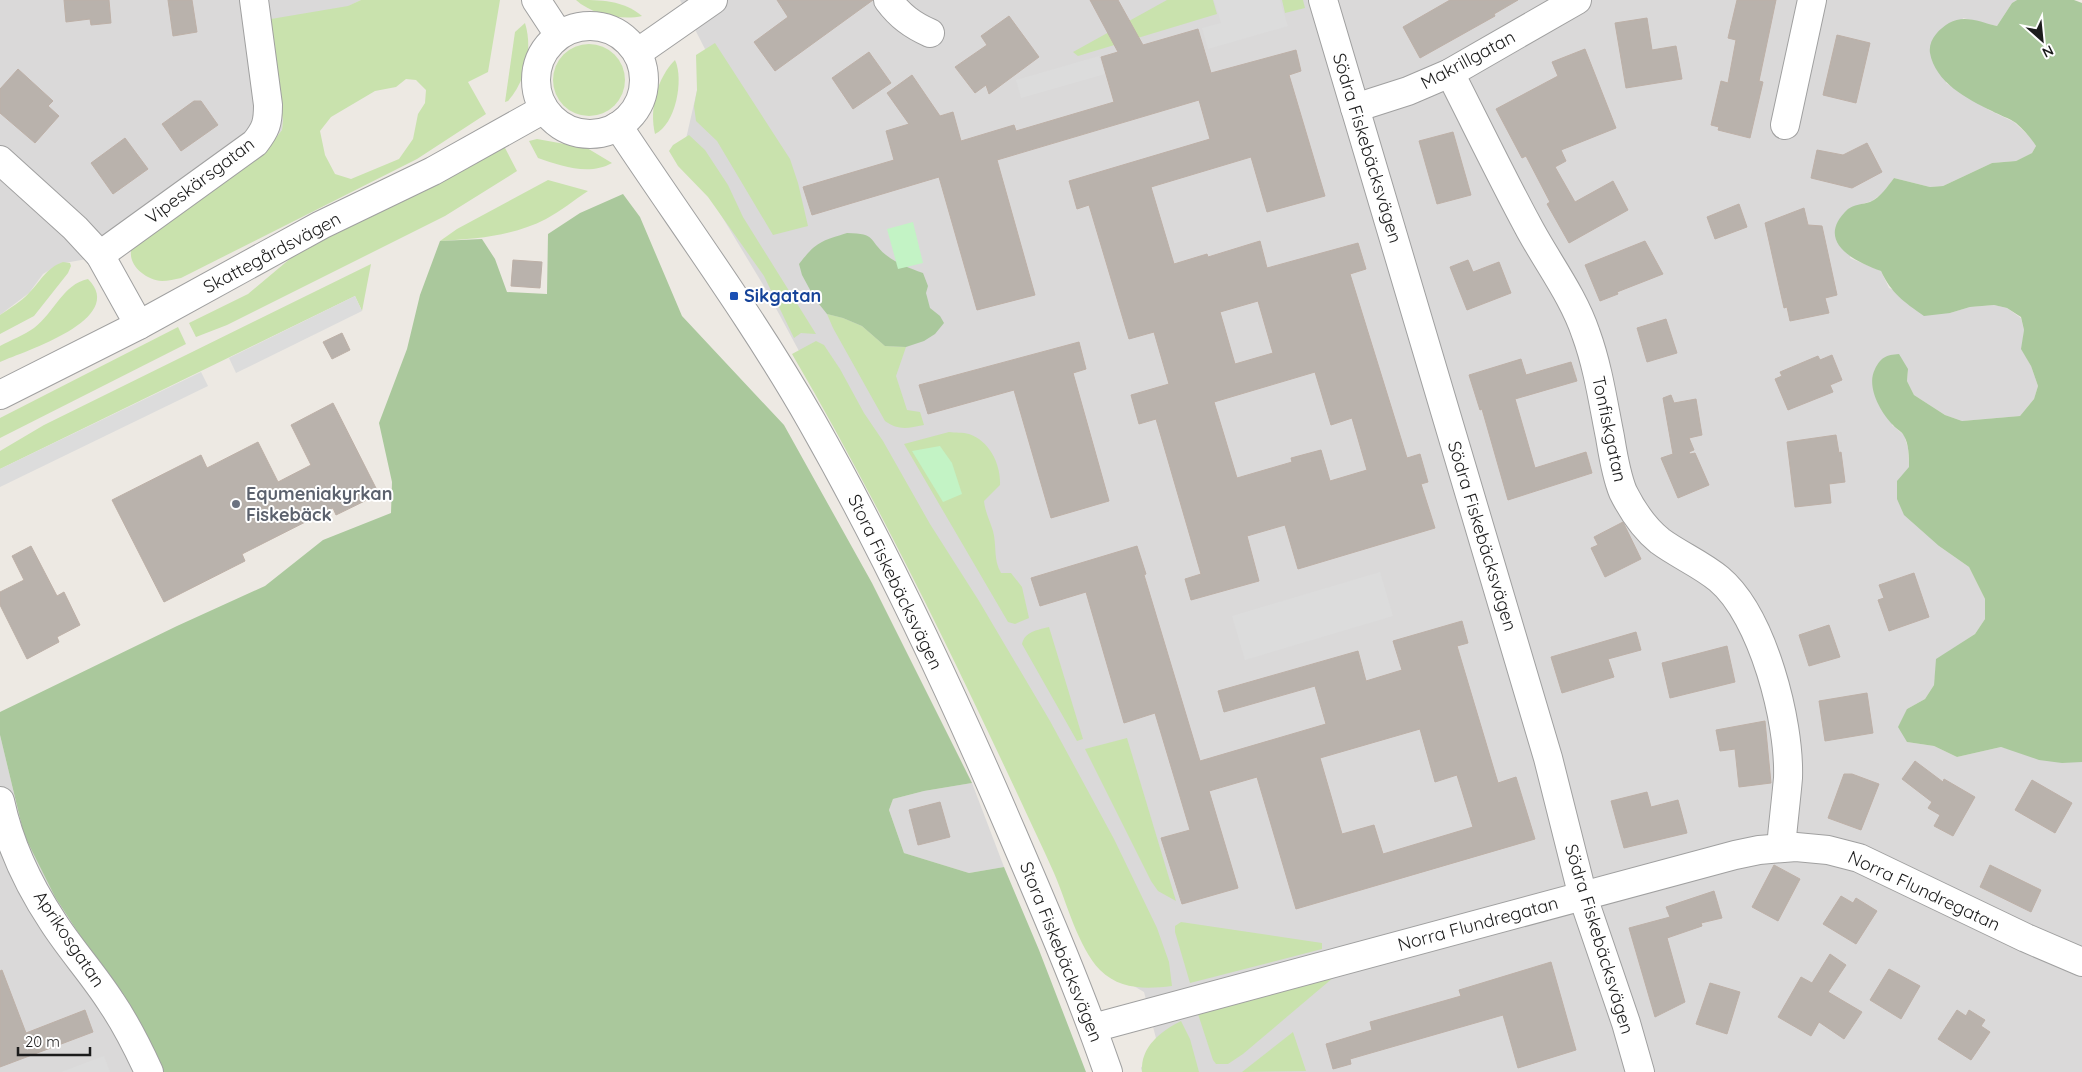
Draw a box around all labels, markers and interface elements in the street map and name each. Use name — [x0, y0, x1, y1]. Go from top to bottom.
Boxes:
north arrow — [2017, 15, 2067, 65]
street label: Makrillgatan — [1417, 25, 1519, 94]
text: N — [2039, 41, 2057, 62]
street label: Södra Fiskebäcksvägen — [1328, 50, 1407, 246]
street label: Vipeskärsgatan — [141, 132, 259, 229]
street label: Skattegårdsvägen — [199, 207, 345, 299]
place label: Sikgatan — [744, 284, 821, 307]
marker: Sikgatan — [728, 290, 740, 302]
street label: Tonfiskgatan — [1587, 374, 1632, 484]
street label: Södra Fiskebäcksvägen — [1443, 438, 1522, 634]
place label: Equmeniakyrkan Fiskebäck — [246, 482, 392, 526]
street label: Stora Fiskebäcksvägen — [843, 490, 948, 673]
marker: Equmeniakyrkan Fiskebäck — [230, 498, 242, 510]
street label: Södra Fiskebäcksvägen — [1560, 841, 1639, 1037]
street label: Norra Flundregatan — [1844, 845, 2004, 936]
street label: Stora Fiskebäcksvägen — [1015, 858, 1108, 1045]
street label: Aprikosgatan — [29, 886, 110, 991]
street label: Norra Flundregatan — [1395, 891, 1561, 956]
scale bar — [18, 1024, 90, 1056]
text: 20 m — [25, 1032, 60, 1051]

